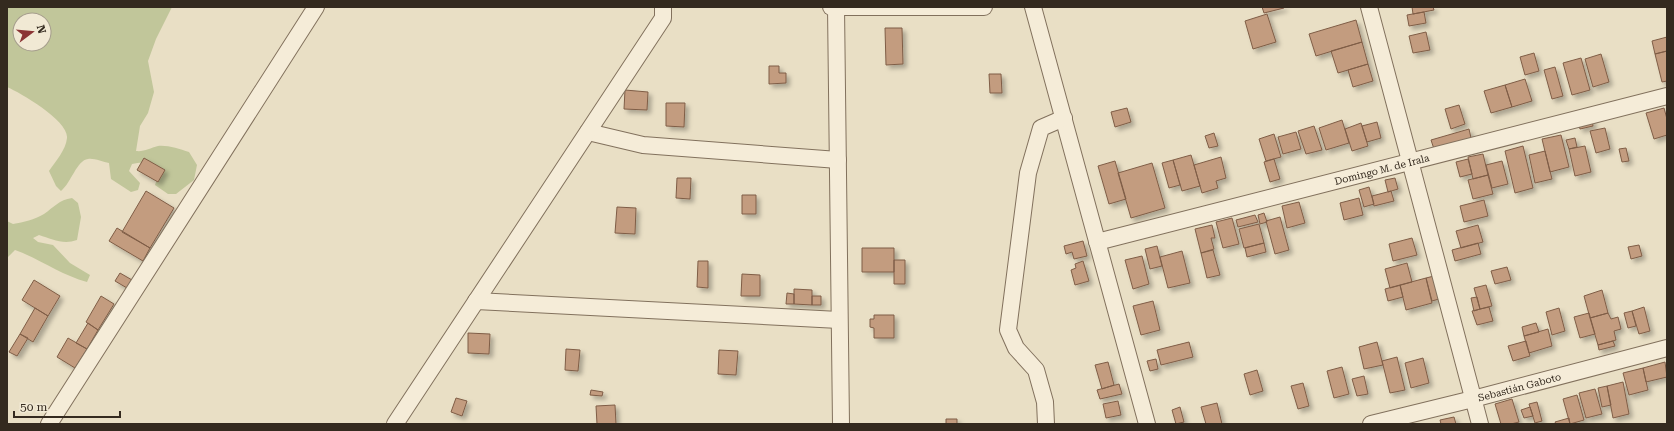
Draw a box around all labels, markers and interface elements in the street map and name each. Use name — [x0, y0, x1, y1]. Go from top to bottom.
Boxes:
north arrow — [12, 12, 52, 52]
text: N — [34, 24, 49, 36]
street label: Domingo M. de Irala — [1333, 151, 1431, 186]
street label: Sebastián Gaboto — [1477, 371, 1562, 403]
scale bar — [14, 393, 120, 419]
text: 50 m — [20, 400, 47, 414]

